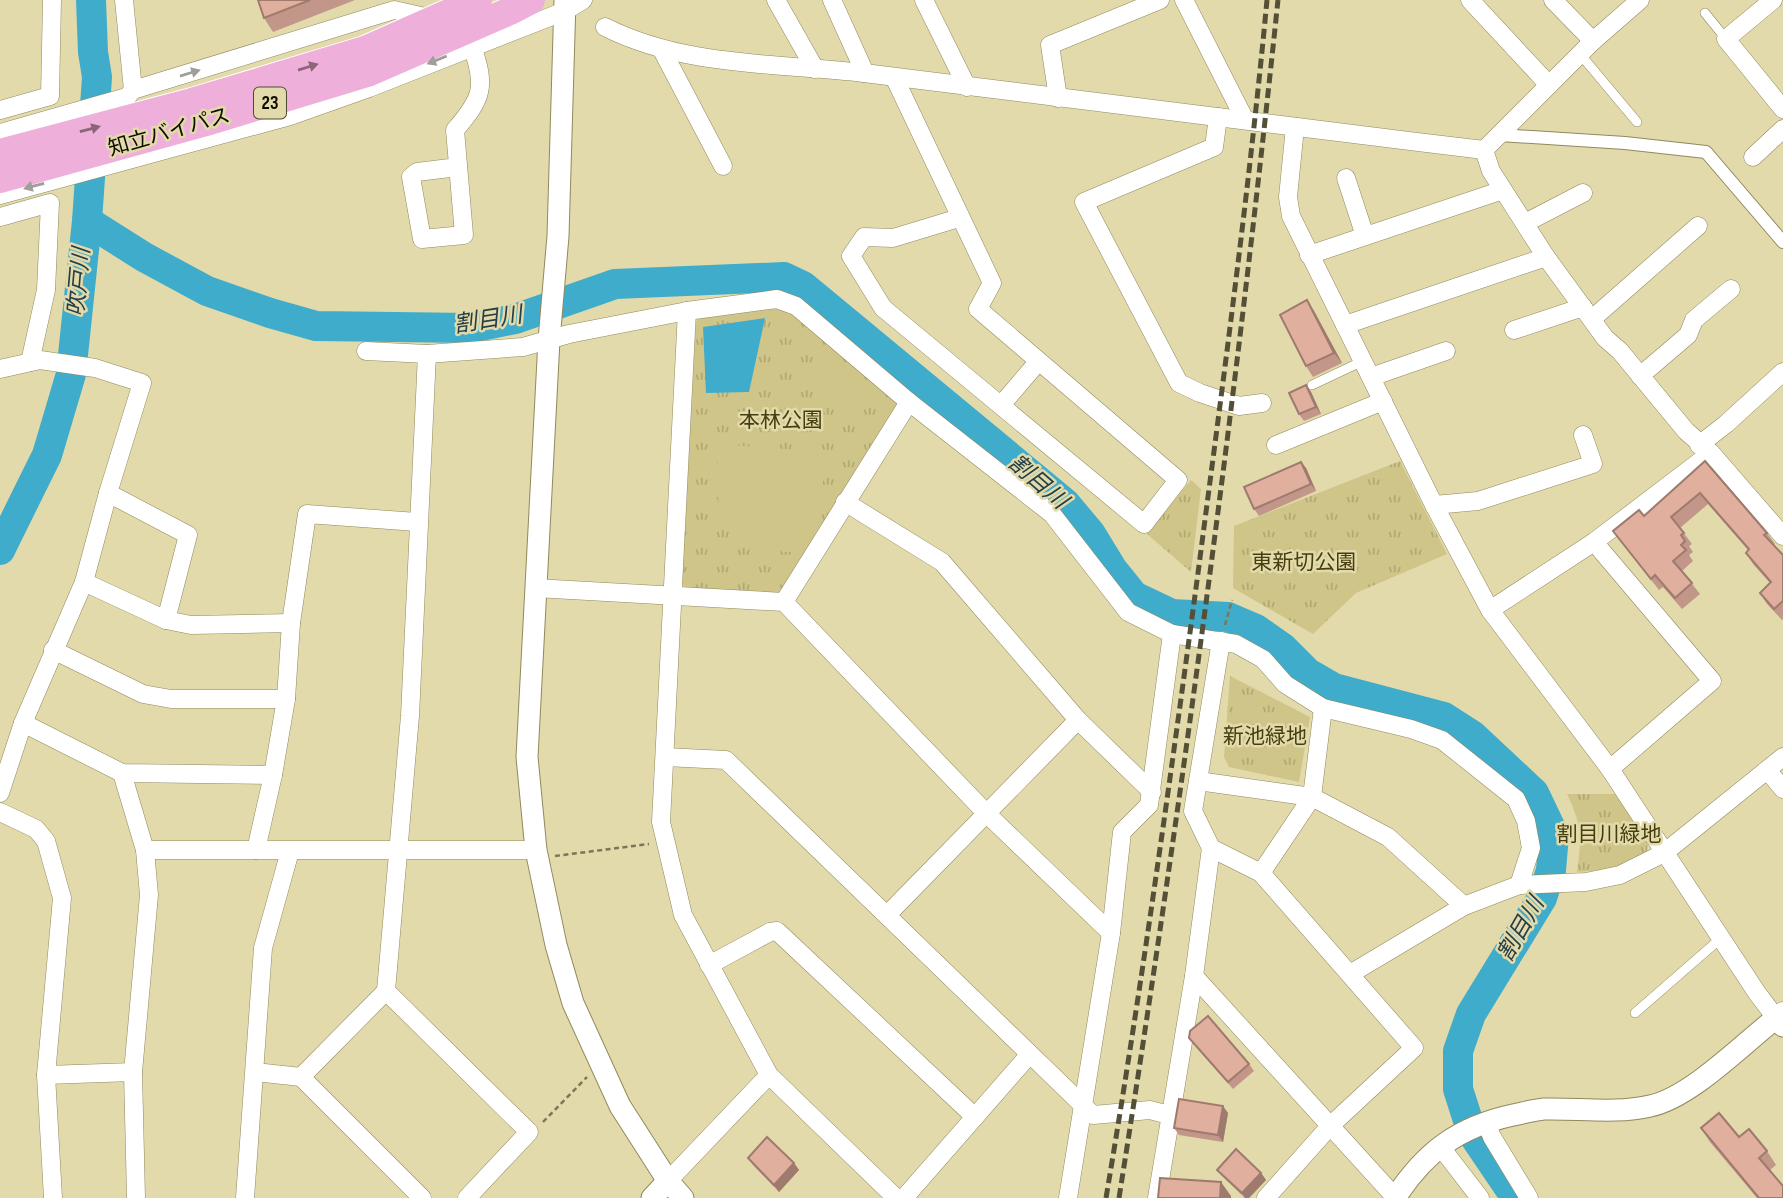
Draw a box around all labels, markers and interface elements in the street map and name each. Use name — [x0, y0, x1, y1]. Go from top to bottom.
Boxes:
one-way arrow — [427, 55, 448, 66]
one-way arrow — [298, 61, 319, 71]
one-way arrow — [179, 68, 200, 78]
road number: 23 — [254, 88, 286, 118]
street label: 知立バイパス — [105, 103, 233, 161]
one-way arrow — [79, 123, 101, 134]
one-way arrow — [23, 181, 45, 192]
water label: 吹戸川 — [62, 243, 96, 318]
water label: 割目川 — [452, 300, 527, 339]
park label: 本林公園 — [739, 408, 823, 433]
water label: 割目川 — [1003, 449, 1075, 517]
park label: 東新切公園 — [1252, 550, 1357, 575]
park label: 新池緑地 — [1223, 724, 1307, 749]
park label: 割目川緑地 — [1557, 822, 1662, 847]
water label: 割目川 — [1492, 890, 1552, 966]

